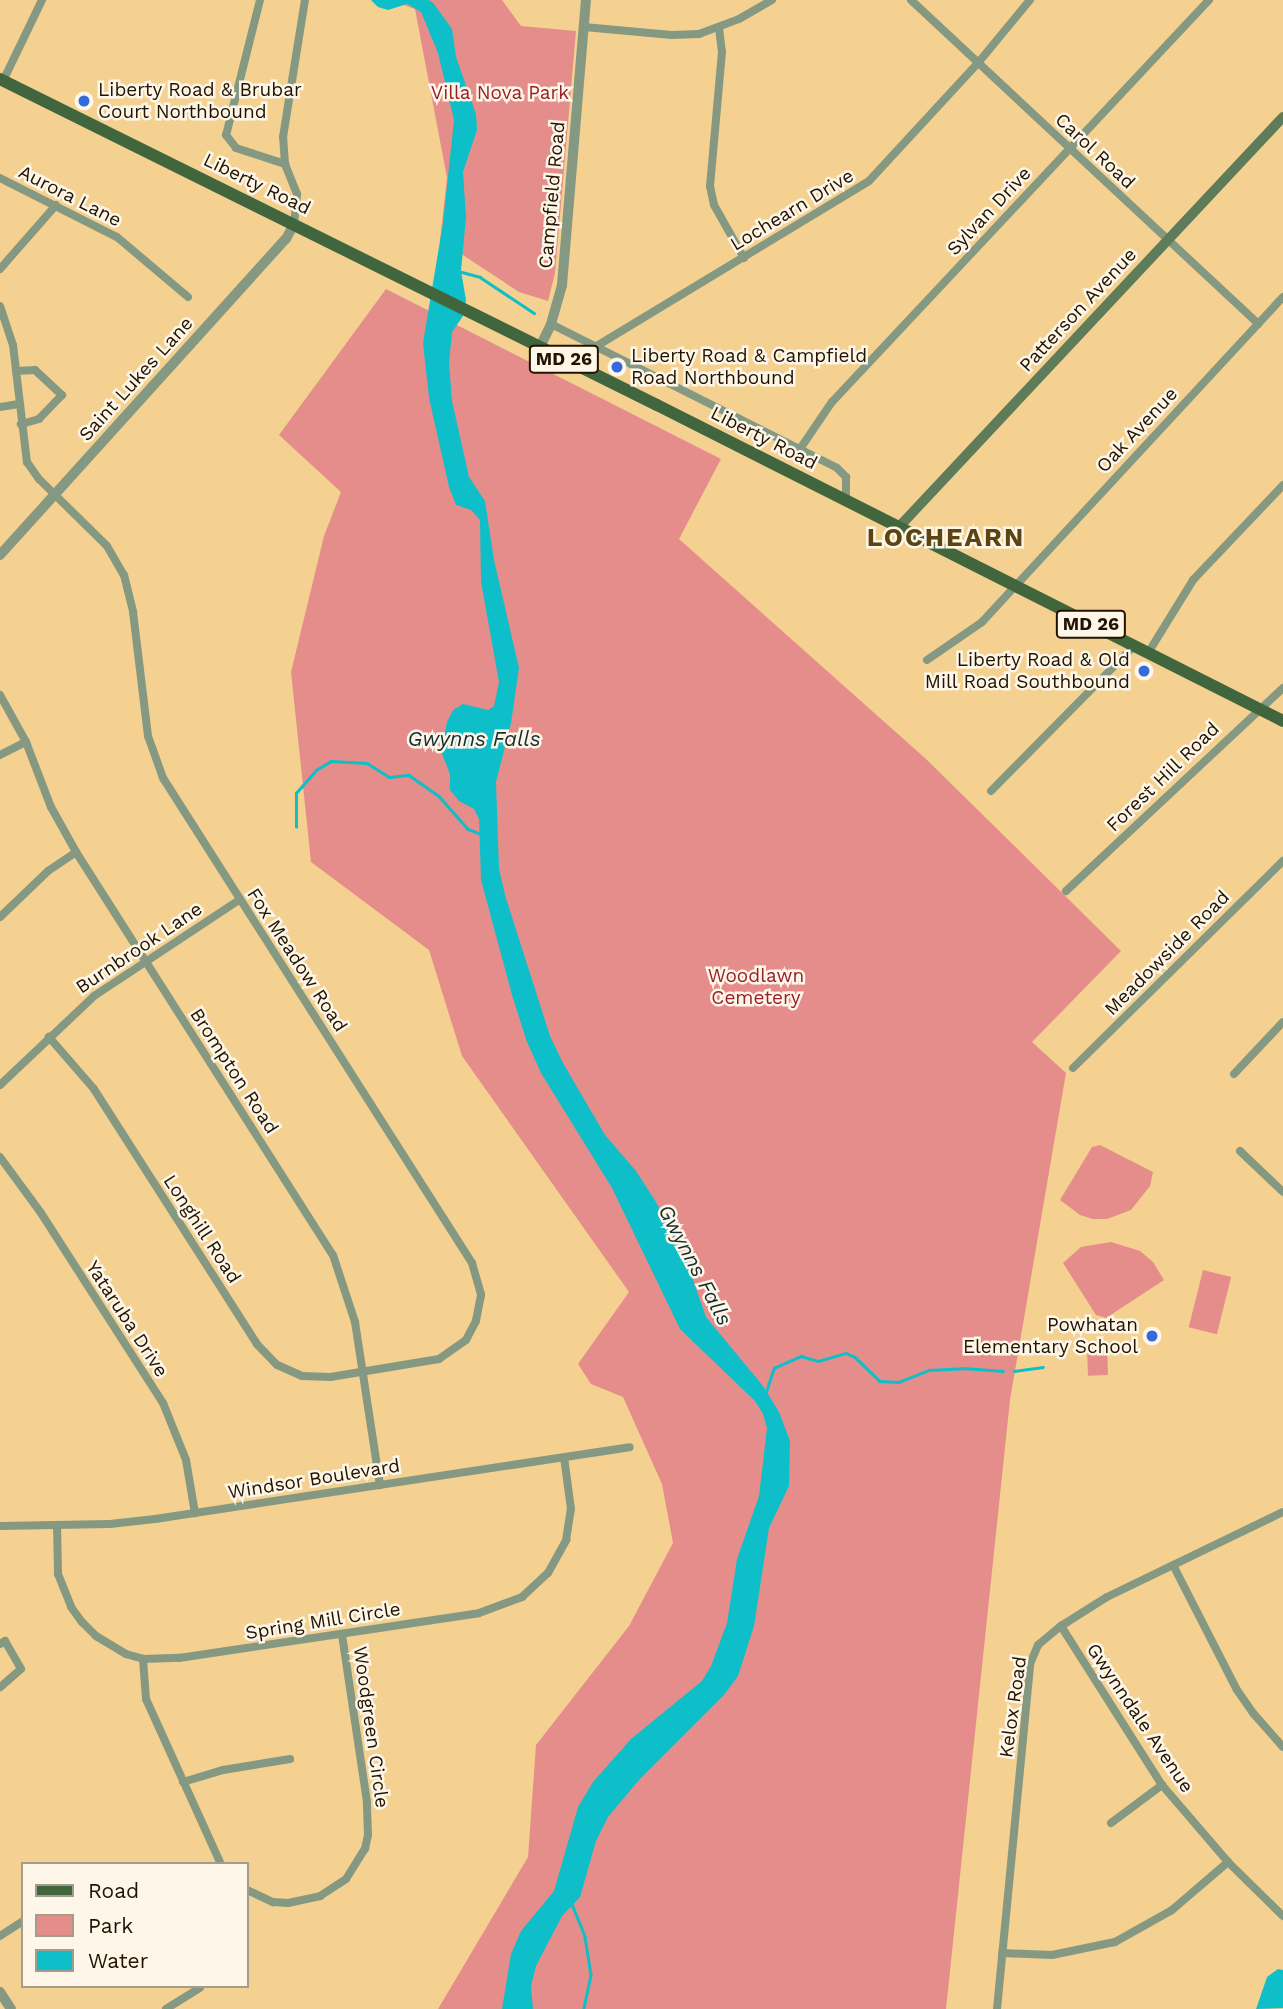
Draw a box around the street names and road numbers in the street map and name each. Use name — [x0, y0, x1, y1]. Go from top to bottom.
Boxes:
street label: Carol Road — [1050, 108, 1140, 194]
street label: Campfield Road — [534, 120, 570, 270]
street label: Liberty Road — [199, 148, 315, 220]
street label: Aurora Lane — [15, 160, 125, 232]
street label: Sylvan Drive — [942, 162, 1036, 260]
street label: Lochearn Drive — [726, 164, 858, 256]
street label: Patterson Avenue — [1014, 243, 1142, 377]
street label: Saint Lukes Lane — [74, 312, 198, 446]
road number: MD 26 — [527, 344, 601, 374]
street label: Oak Avenue — [1091, 382, 1183, 478]
street label: Liberty Road — [707, 401, 821, 475]
road number: MD 26 — [1054, 610, 1128, 638]
street label: Forest Hill Road — [1102, 717, 1224, 837]
street label: Fox Meadow Road — [242, 883, 352, 1037]
street label: Meadowside Road — [1100, 886, 1234, 1020]
street label: Burnbrook Lane — [71, 897, 207, 999]
street label: Brompton Road — [185, 1004, 283, 1138]
street label: Longhill Road — [158, 1170, 246, 1288]
street label: Yataruba Drive — [81, 1257, 173, 1381]
street label: Windsor Boulevard — [226, 1454, 402, 1504]
street label: Spring Mill Circle — [243, 1597, 403, 1645]
street label: Gwynndale Avenue — [1081, 1639, 1199, 1797]
street label: Woodgreen Circle — [348, 1645, 394, 1809]
street label: Kelox Road — [995, 1655, 1031, 1759]

